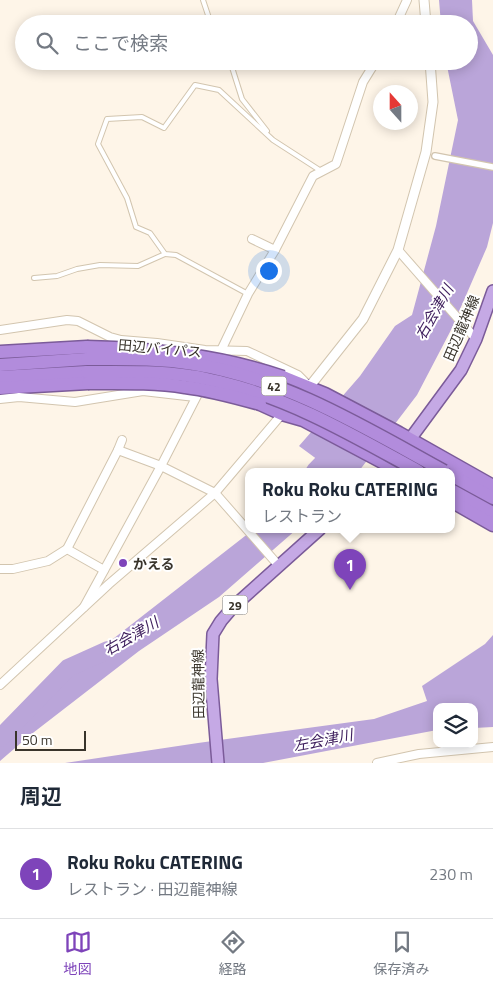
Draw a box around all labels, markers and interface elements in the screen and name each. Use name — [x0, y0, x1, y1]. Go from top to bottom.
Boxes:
search box — [15, 15, 478, 70]
text: ここで検索 — [73, 28, 168, 57]
icon: search — [33, 29, 61, 57]
north arrow — [373, 85, 418, 130]
your location — [256, 258, 282, 284]
water label: 右会津川 — [409, 279, 460, 344]
street label: 田辺龍神線 — [438, 292, 484, 364]
street label: 田辺バイパス — [117, 334, 203, 362]
road number: 42 — [262, 376, 286, 396]
popup — [245, 468, 455, 533]
text: Roku Roku CATERING — [262, 474, 438, 503]
text: レストラン — [262, 504, 342, 528]
pin: 1 — [334, 549, 366, 590]
place label: かえる — [133, 553, 175, 574]
marker: かえる — [117, 557, 129, 569]
road number: 29 — [222, 596, 248, 614]
water label: 右会津川 — [99, 610, 164, 661]
street label: 田辺龍神線 — [187, 649, 209, 719]
map controls — [433, 703, 478, 748]
button: layers — [433, 703, 478, 748]
water label: 左会津川 — [291, 723, 357, 757]
scale bar — [15, 728, 86, 751]
text: 50 m — [22, 729, 52, 750]
text: 周辺 — [20, 780, 62, 812]
text: Roku Roku CATERING — [67, 847, 243, 876]
text: 1 — [32, 862, 40, 886]
text: 230 m — [429, 862, 473, 886]
text: レストラン · 田辺龍神線 — [67, 877, 238, 901]
tab: 地図 — [64, 928, 92, 979]
tab: 経路 — [219, 928, 247, 979]
tab: 保存済み — [374, 928, 430, 979]

